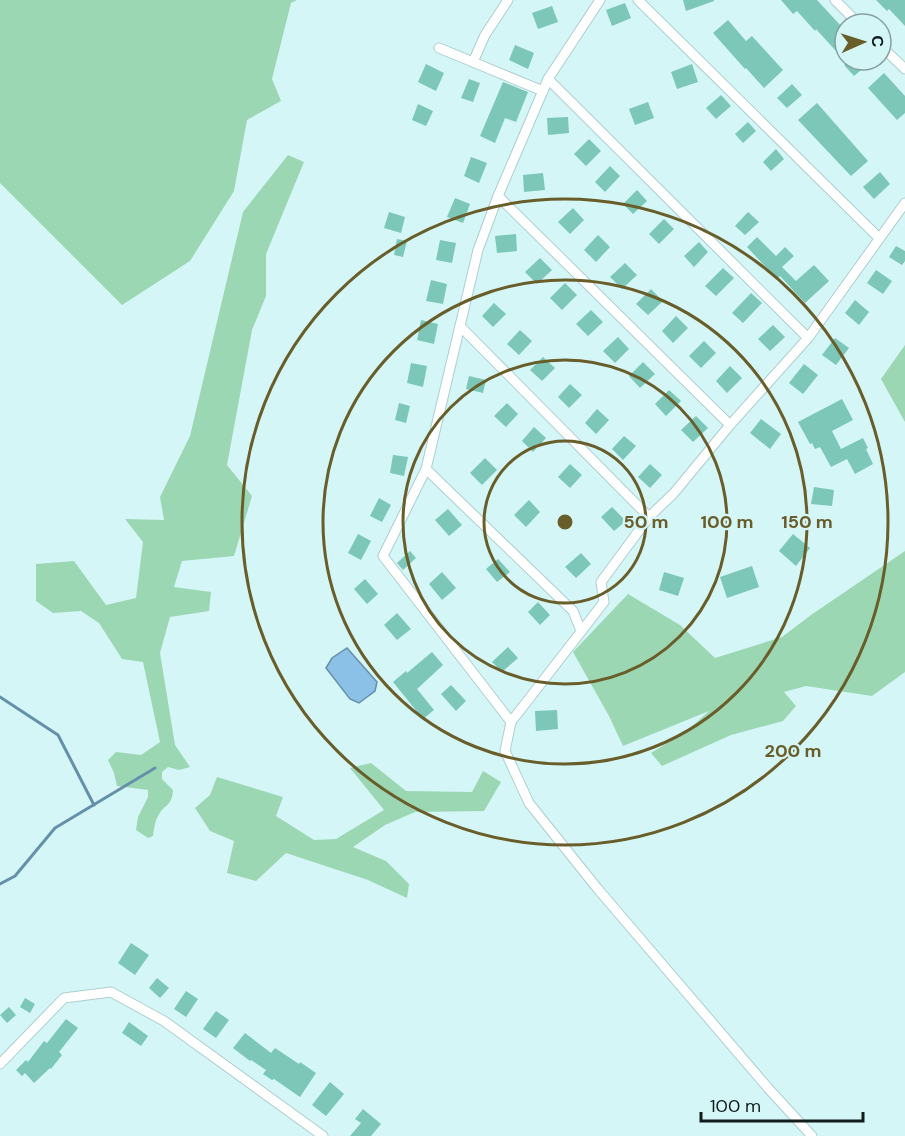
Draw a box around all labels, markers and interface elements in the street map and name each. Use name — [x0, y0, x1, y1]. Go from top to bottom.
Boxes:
north arrow — [833, 12, 893, 72]
text: С — [867, 35, 888, 48]
text: 50 m — [623, 510, 669, 534]
text: 100 m — [700, 510, 754, 534]
text: 150 m — [781, 510, 833, 534]
centre of rings — [555, 512, 575, 532]
text: 200 m — [765, 739, 821, 763]
scale bar — [701, 1085, 863, 1123]
text: 100 m — [710, 1094, 761, 1118]

